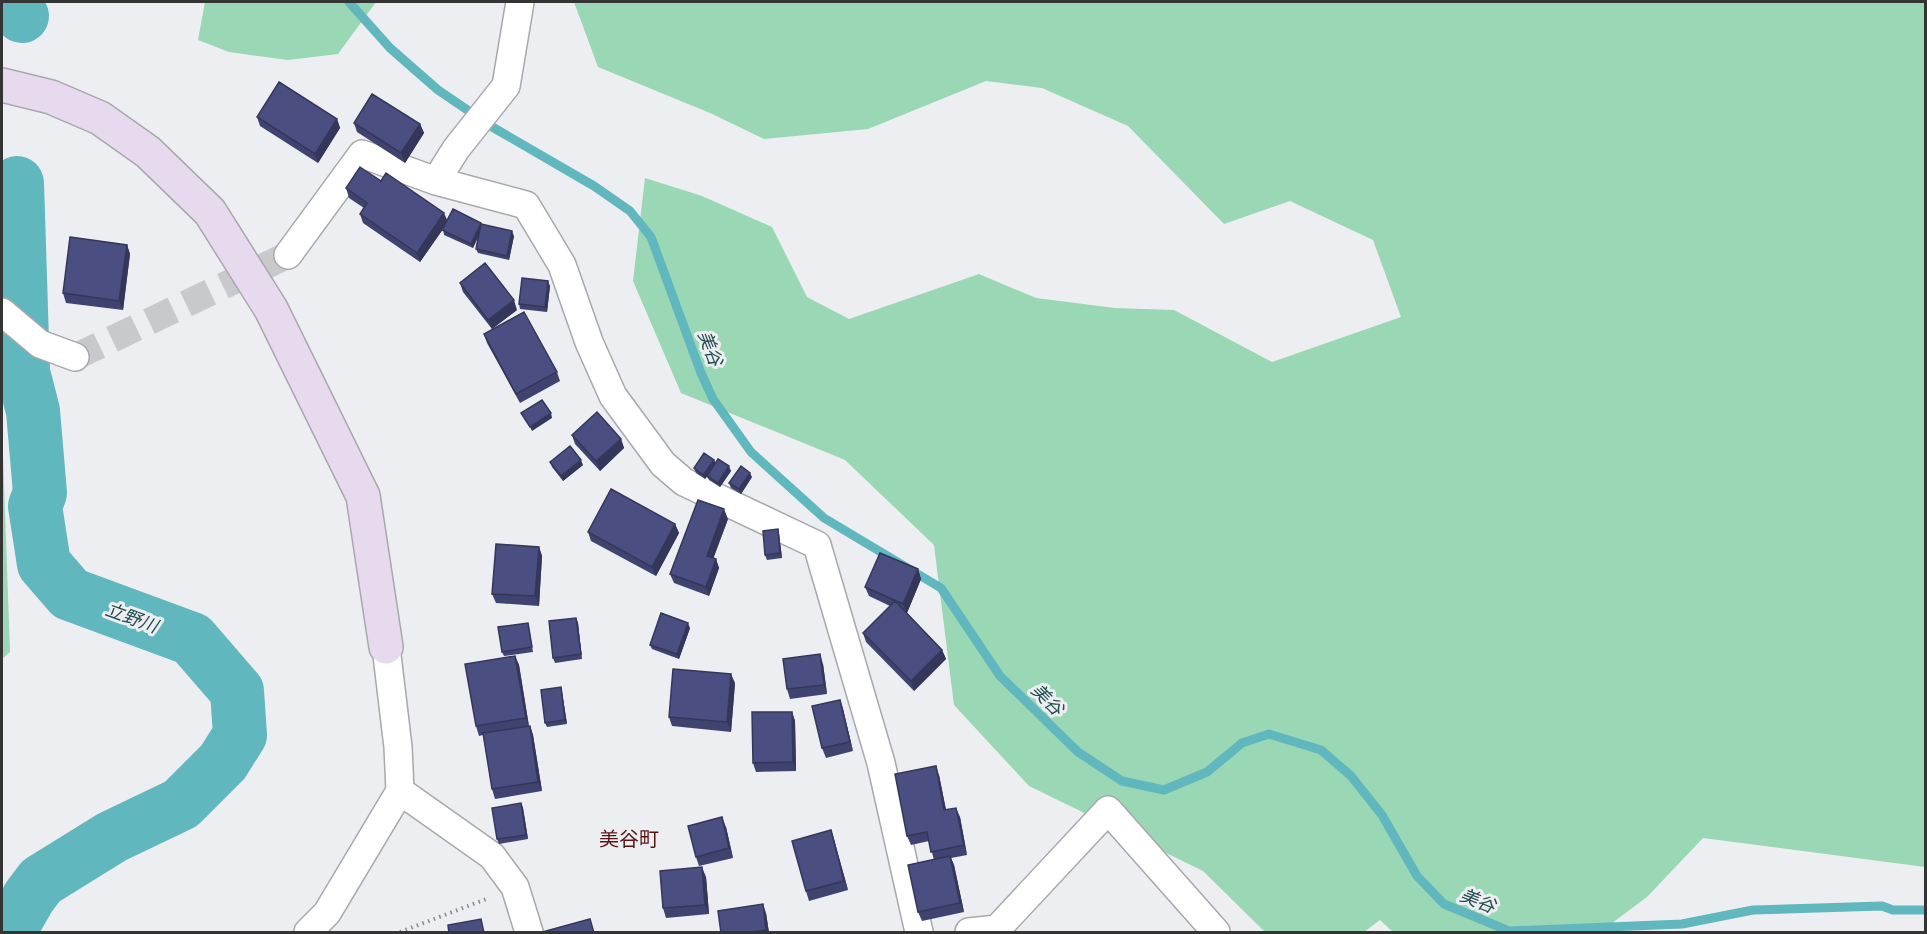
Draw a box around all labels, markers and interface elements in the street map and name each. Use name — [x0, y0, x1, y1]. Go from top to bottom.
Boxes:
water label: 美谷 — [694, 327, 728, 371]
water label: 立野川 — [103, 597, 163, 637]
water label: 美谷 — [1027, 678, 1070, 721]
district label: 美谷町 — [599, 826, 659, 850]
water label: 美谷 — [1457, 883, 1501, 918]

